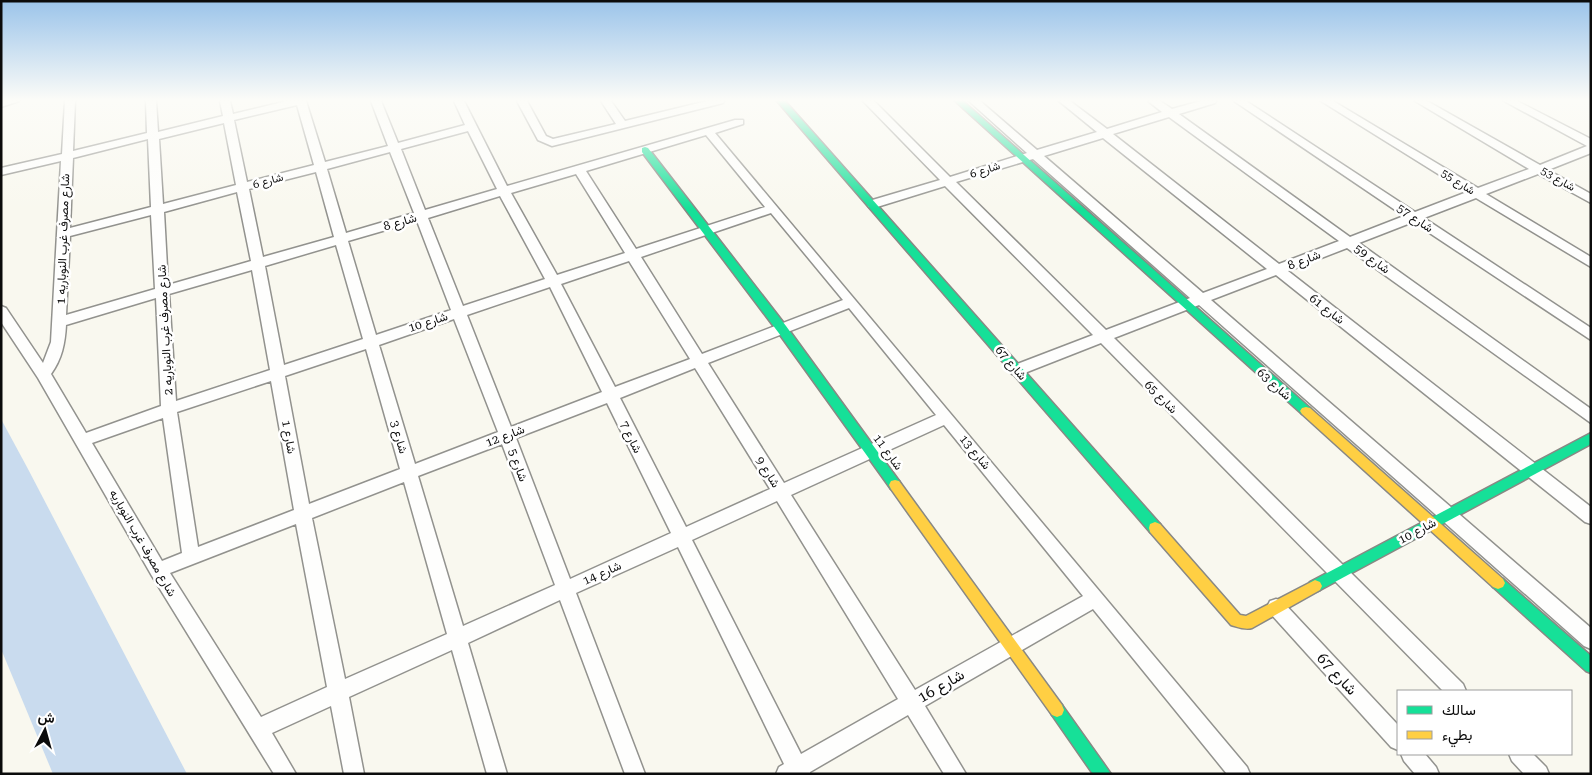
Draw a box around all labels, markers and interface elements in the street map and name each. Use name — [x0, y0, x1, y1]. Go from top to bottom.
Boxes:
street label: شارع 6 — [968, 159, 1002, 182]
street label: شارع 53 — [1538, 164, 1578, 195]
street label: شارع 55 — [1438, 167, 1478, 198]
street label: شارع 6 — [251, 171, 285, 192]
street label: شارع مصرف غرب النوباريه 1 — [54, 173, 74, 305]
street label: شارع 57 — [1393, 201, 1436, 237]
street label: شارع 8 — [382, 211, 419, 235]
street label: شارع 59 — [1350, 241, 1393, 278]
street label: شارع 8 — [1286, 247, 1323, 274]
street label: شارع مصرف غرب النوباريه 2 — [155, 264, 177, 396]
street label: شارع 61 — [1305, 291, 1347, 329]
street label: شارع 10 — [407, 309, 450, 337]
street label: شارع 67 — [991, 343, 1030, 384]
street label: شارع 63 — [1253, 365, 1294, 404]
street label: شارع 65 — [1140, 378, 1180, 418]
street label: شارع 1 — [277, 419, 299, 455]
street label: شارع 3 — [386, 419, 410, 456]
street label: شارع 7 — [615, 419, 645, 456]
street label: شارع 12 — [484, 422, 527, 452]
street label: شارع 11 — [869, 431, 906, 474]
street label: شارع 13 — [955, 432, 993, 473]
street label: شارع 5 — [504, 447, 530, 484]
street label: شارع 9 — [751, 454, 783, 491]
street label: شارع مصرف غرب النوباريه — [105, 487, 179, 600]
street label: شارع 10 — [1396, 515, 1439, 548]
street label: شارع 14 — [581, 558, 624, 589]
street label: شارع 67 — [1312, 649, 1361, 700]
street label: شارع 16 — [915, 665, 969, 708]
legend — [1397, 690, 1572, 755]
text: سالك — [1442, 701, 1476, 719]
north arrow — [20, 705, 70, 755]
text: ش — [37, 708, 56, 727]
text: بطيء — [1442, 726, 1472, 748]

